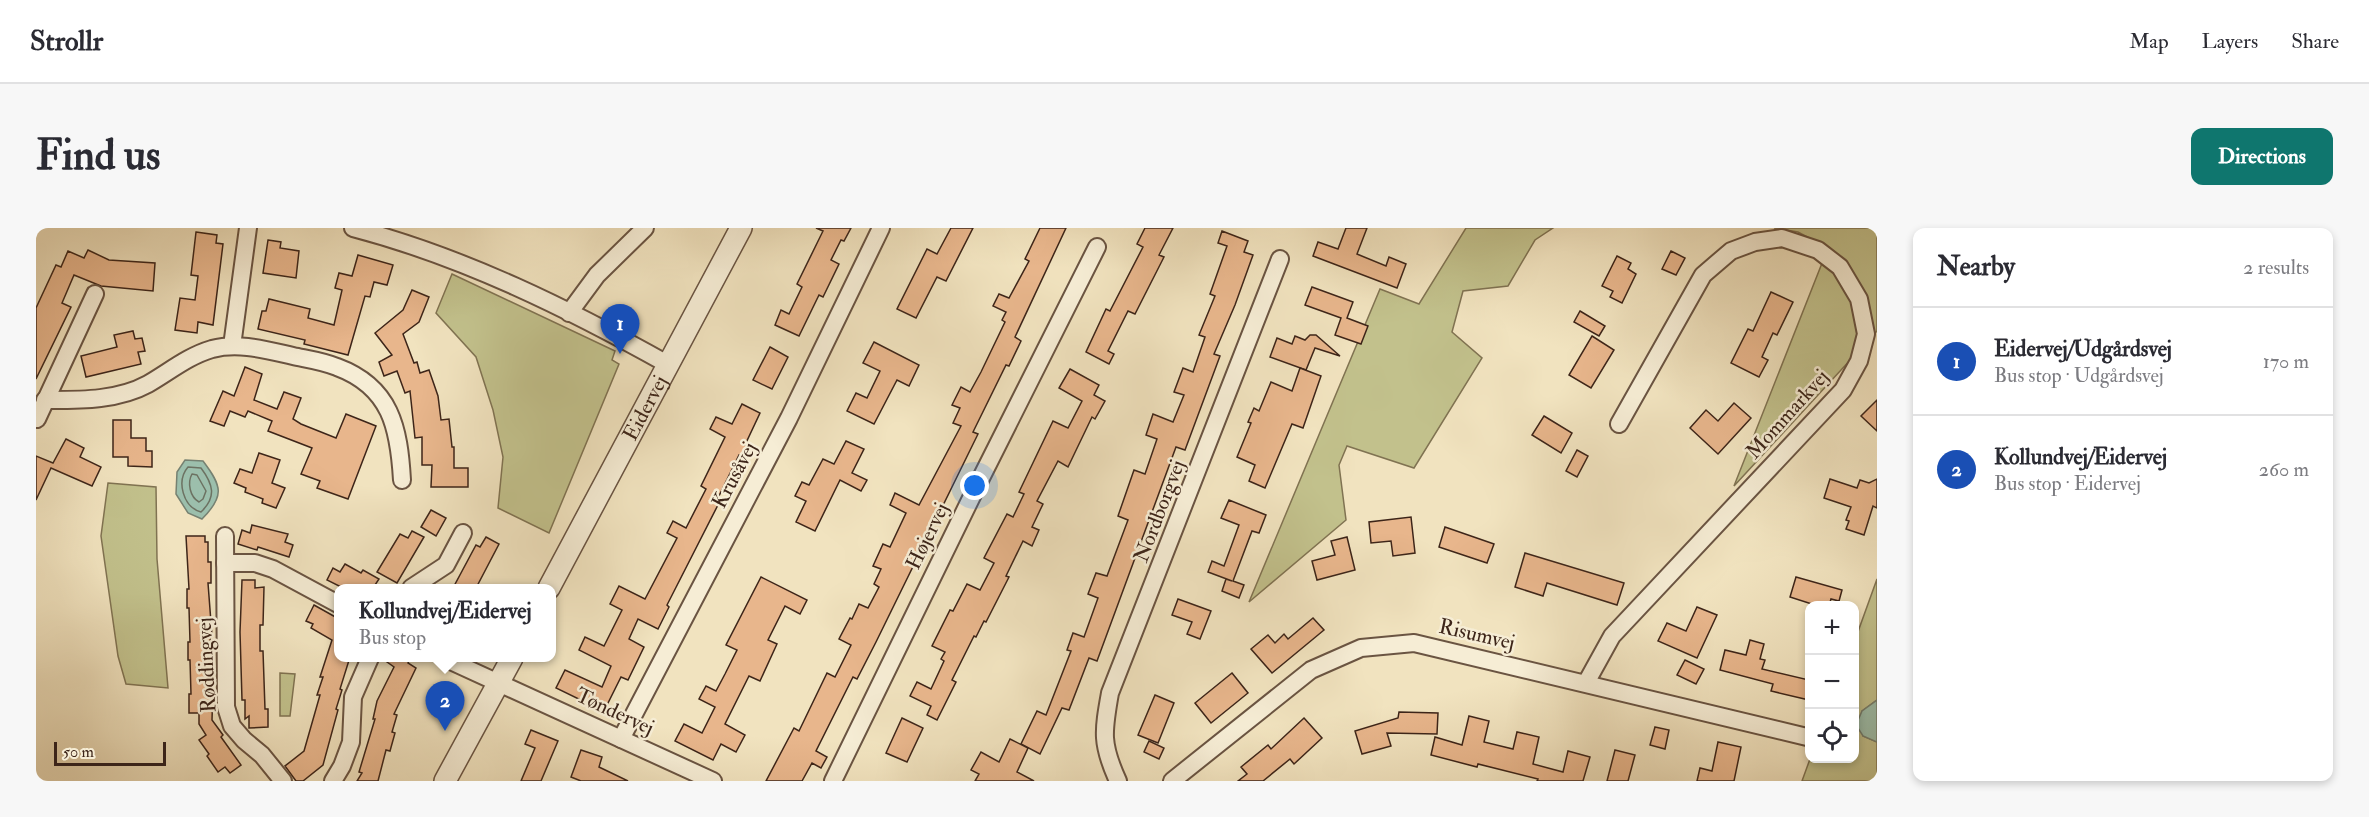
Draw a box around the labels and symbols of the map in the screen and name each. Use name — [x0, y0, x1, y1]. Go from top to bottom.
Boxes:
pin: 1 — [600, 304, 640, 354]
street label: Mommarkvej — [1740, 364, 1835, 465]
street label: Eidervej — [617, 371, 674, 446]
street label: Krusåvej — [706, 437, 763, 513]
street label: Nordborgvej — [1128, 456, 1191, 566]
your location — [960, 471, 989, 500]
street label: Højervej — [900, 498, 955, 574]
street label: Risumvej — [1436, 613, 1517, 656]
street label: Røddingvej — [191, 617, 222, 713]
pin: 2 — [426, 682, 464, 731]
street label: Tøndervej — [571, 682, 658, 741]
scale bar — [54, 739, 166, 766]

